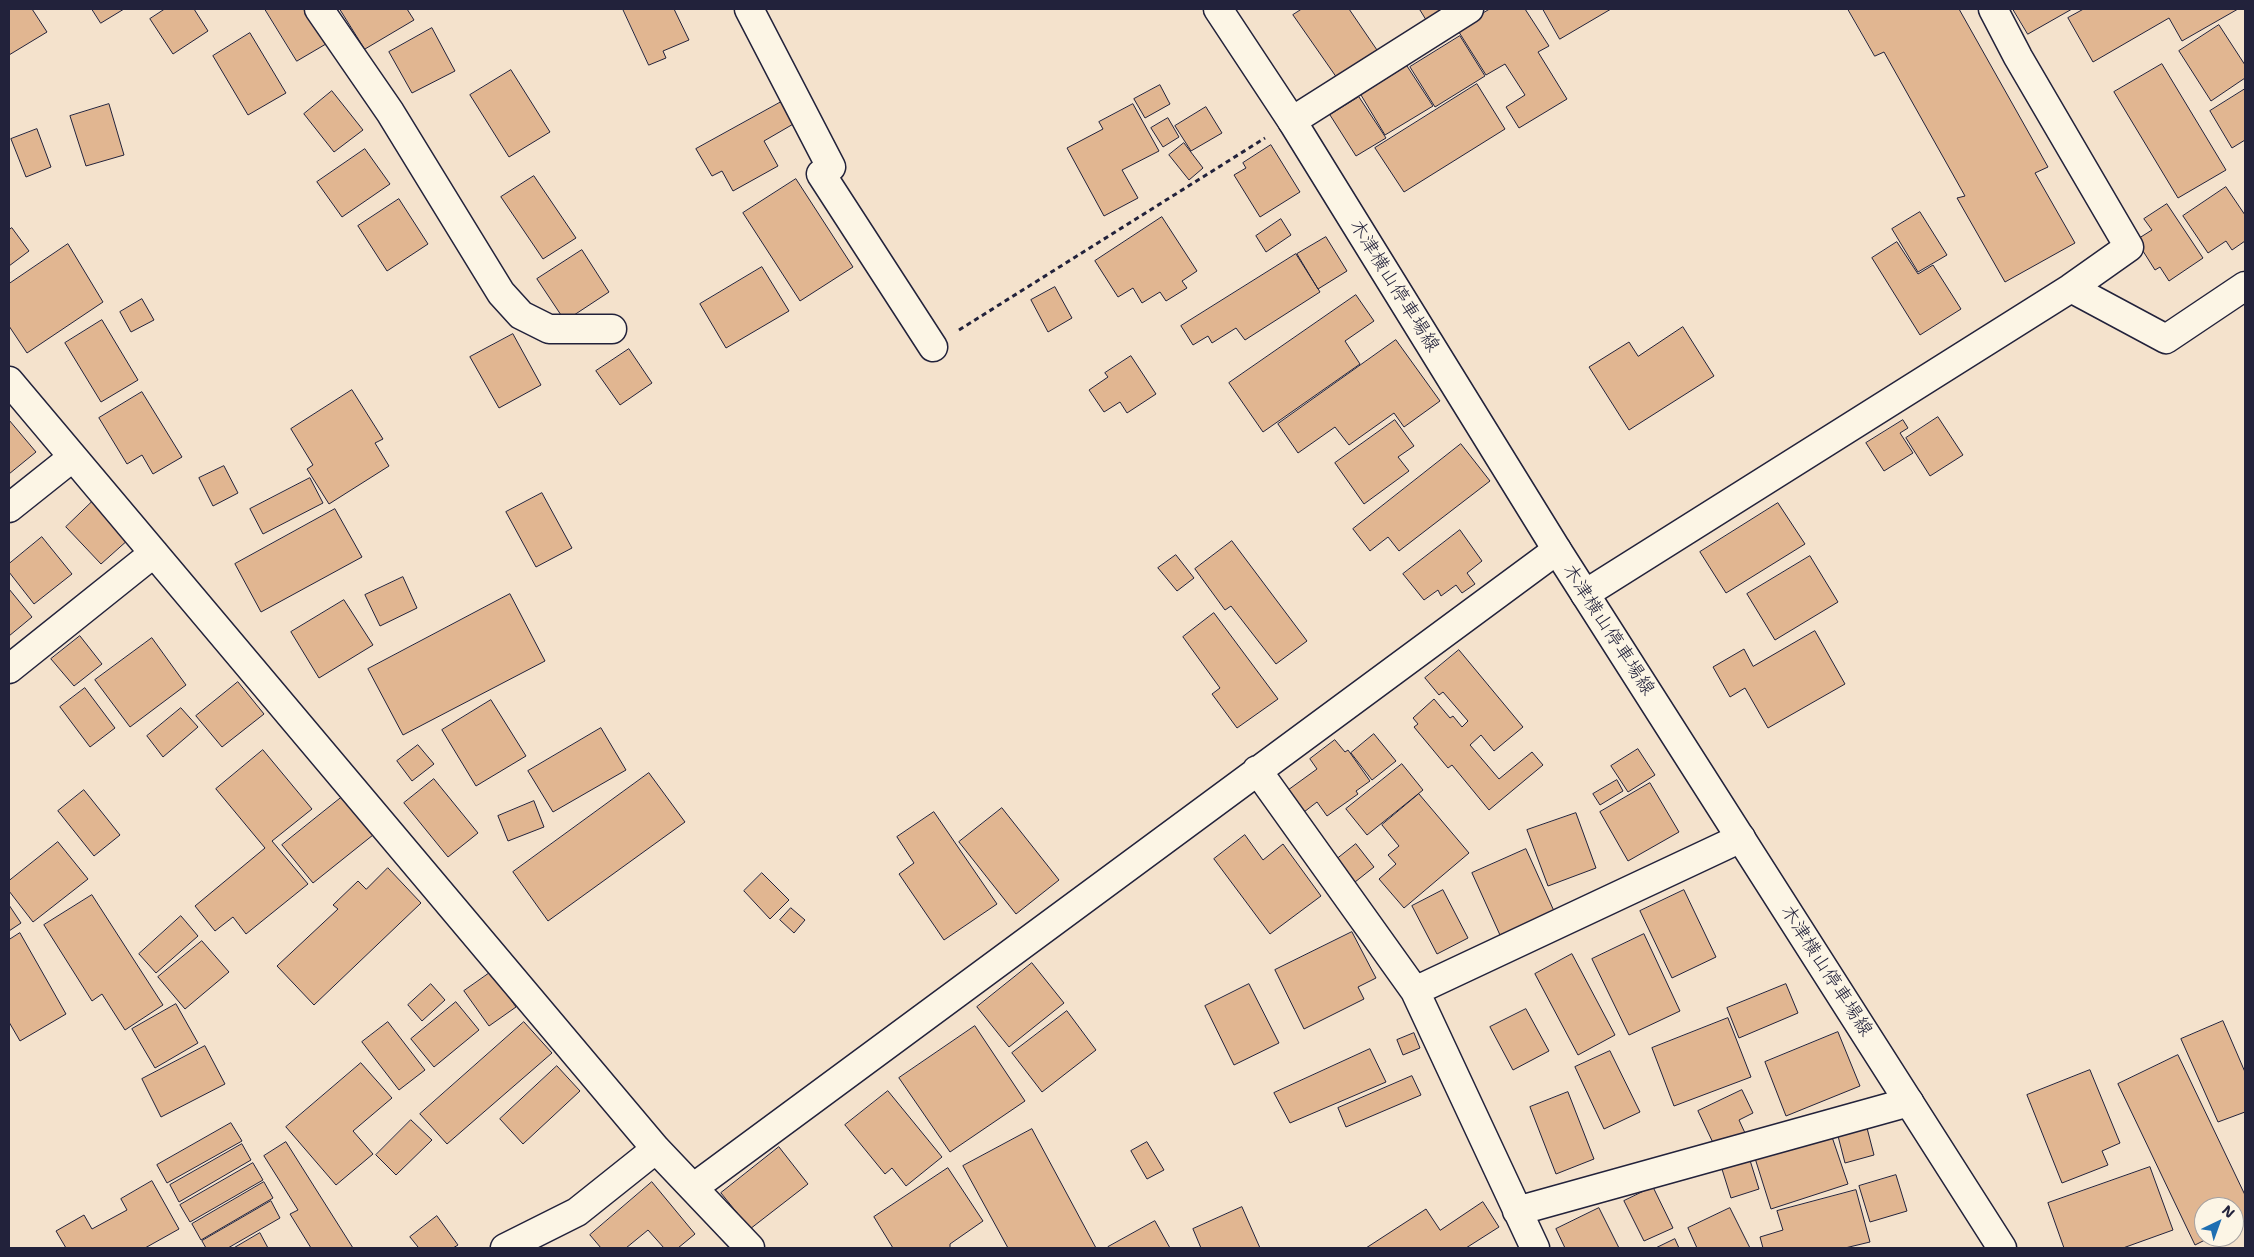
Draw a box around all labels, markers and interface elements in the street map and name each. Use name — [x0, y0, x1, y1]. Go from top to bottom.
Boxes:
street label: 木津横山停車場線 — [1344, 216, 1444, 356]
street label: 木津横山停車場線 — [1557, 560, 1659, 700]
street label: 木津横山停車場線 — [1775, 901, 1877, 1041]
north arrow — [2194, 1197, 2244, 1247]
text: N — [2218, 1201, 2239, 1222]

